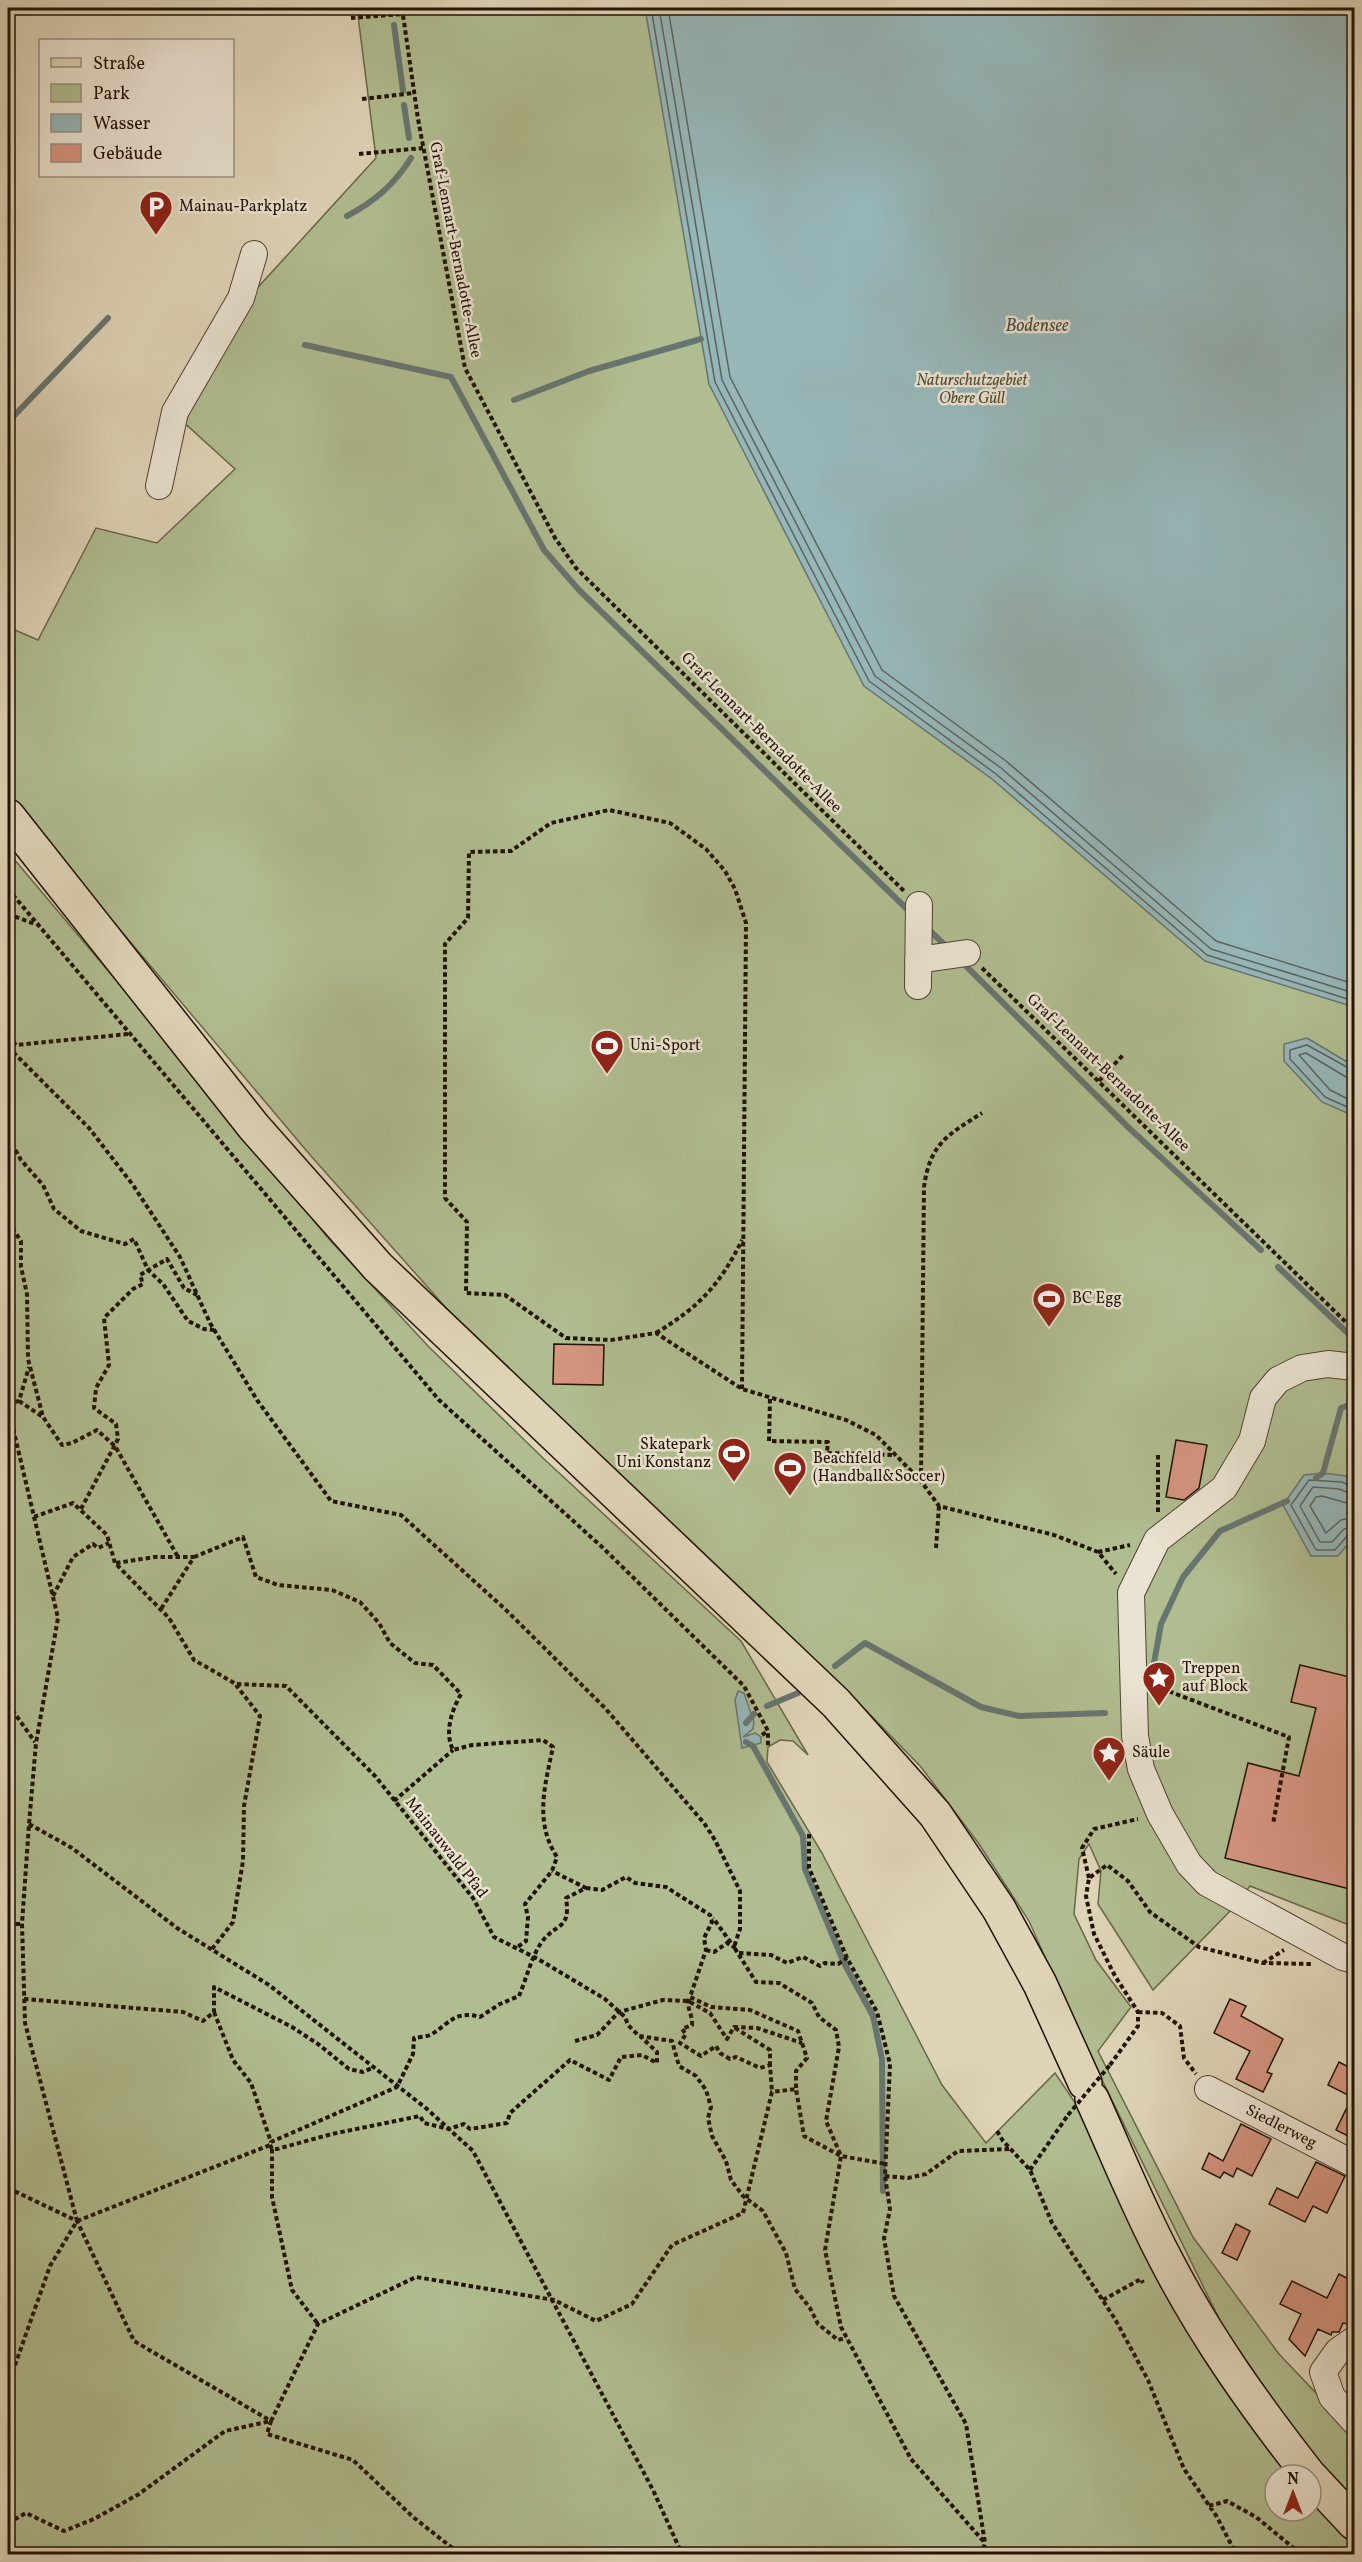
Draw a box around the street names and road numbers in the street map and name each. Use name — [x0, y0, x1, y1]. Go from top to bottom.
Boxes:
street label: Graf-Lennart-Bernadotte-Allee — [423, 140, 487, 360]
street label: Graf-Lennart-Bernadotte-Allee — [676, 648, 846, 818]
street label: Graf-Lennart-Bernadotte-Allee — [1021, 989, 1195, 1157]
street label: Mainauwald Pfad — [400, 1793, 492, 1903]
street label: Siedlerweg — [1242, 2100, 1320, 2154]

